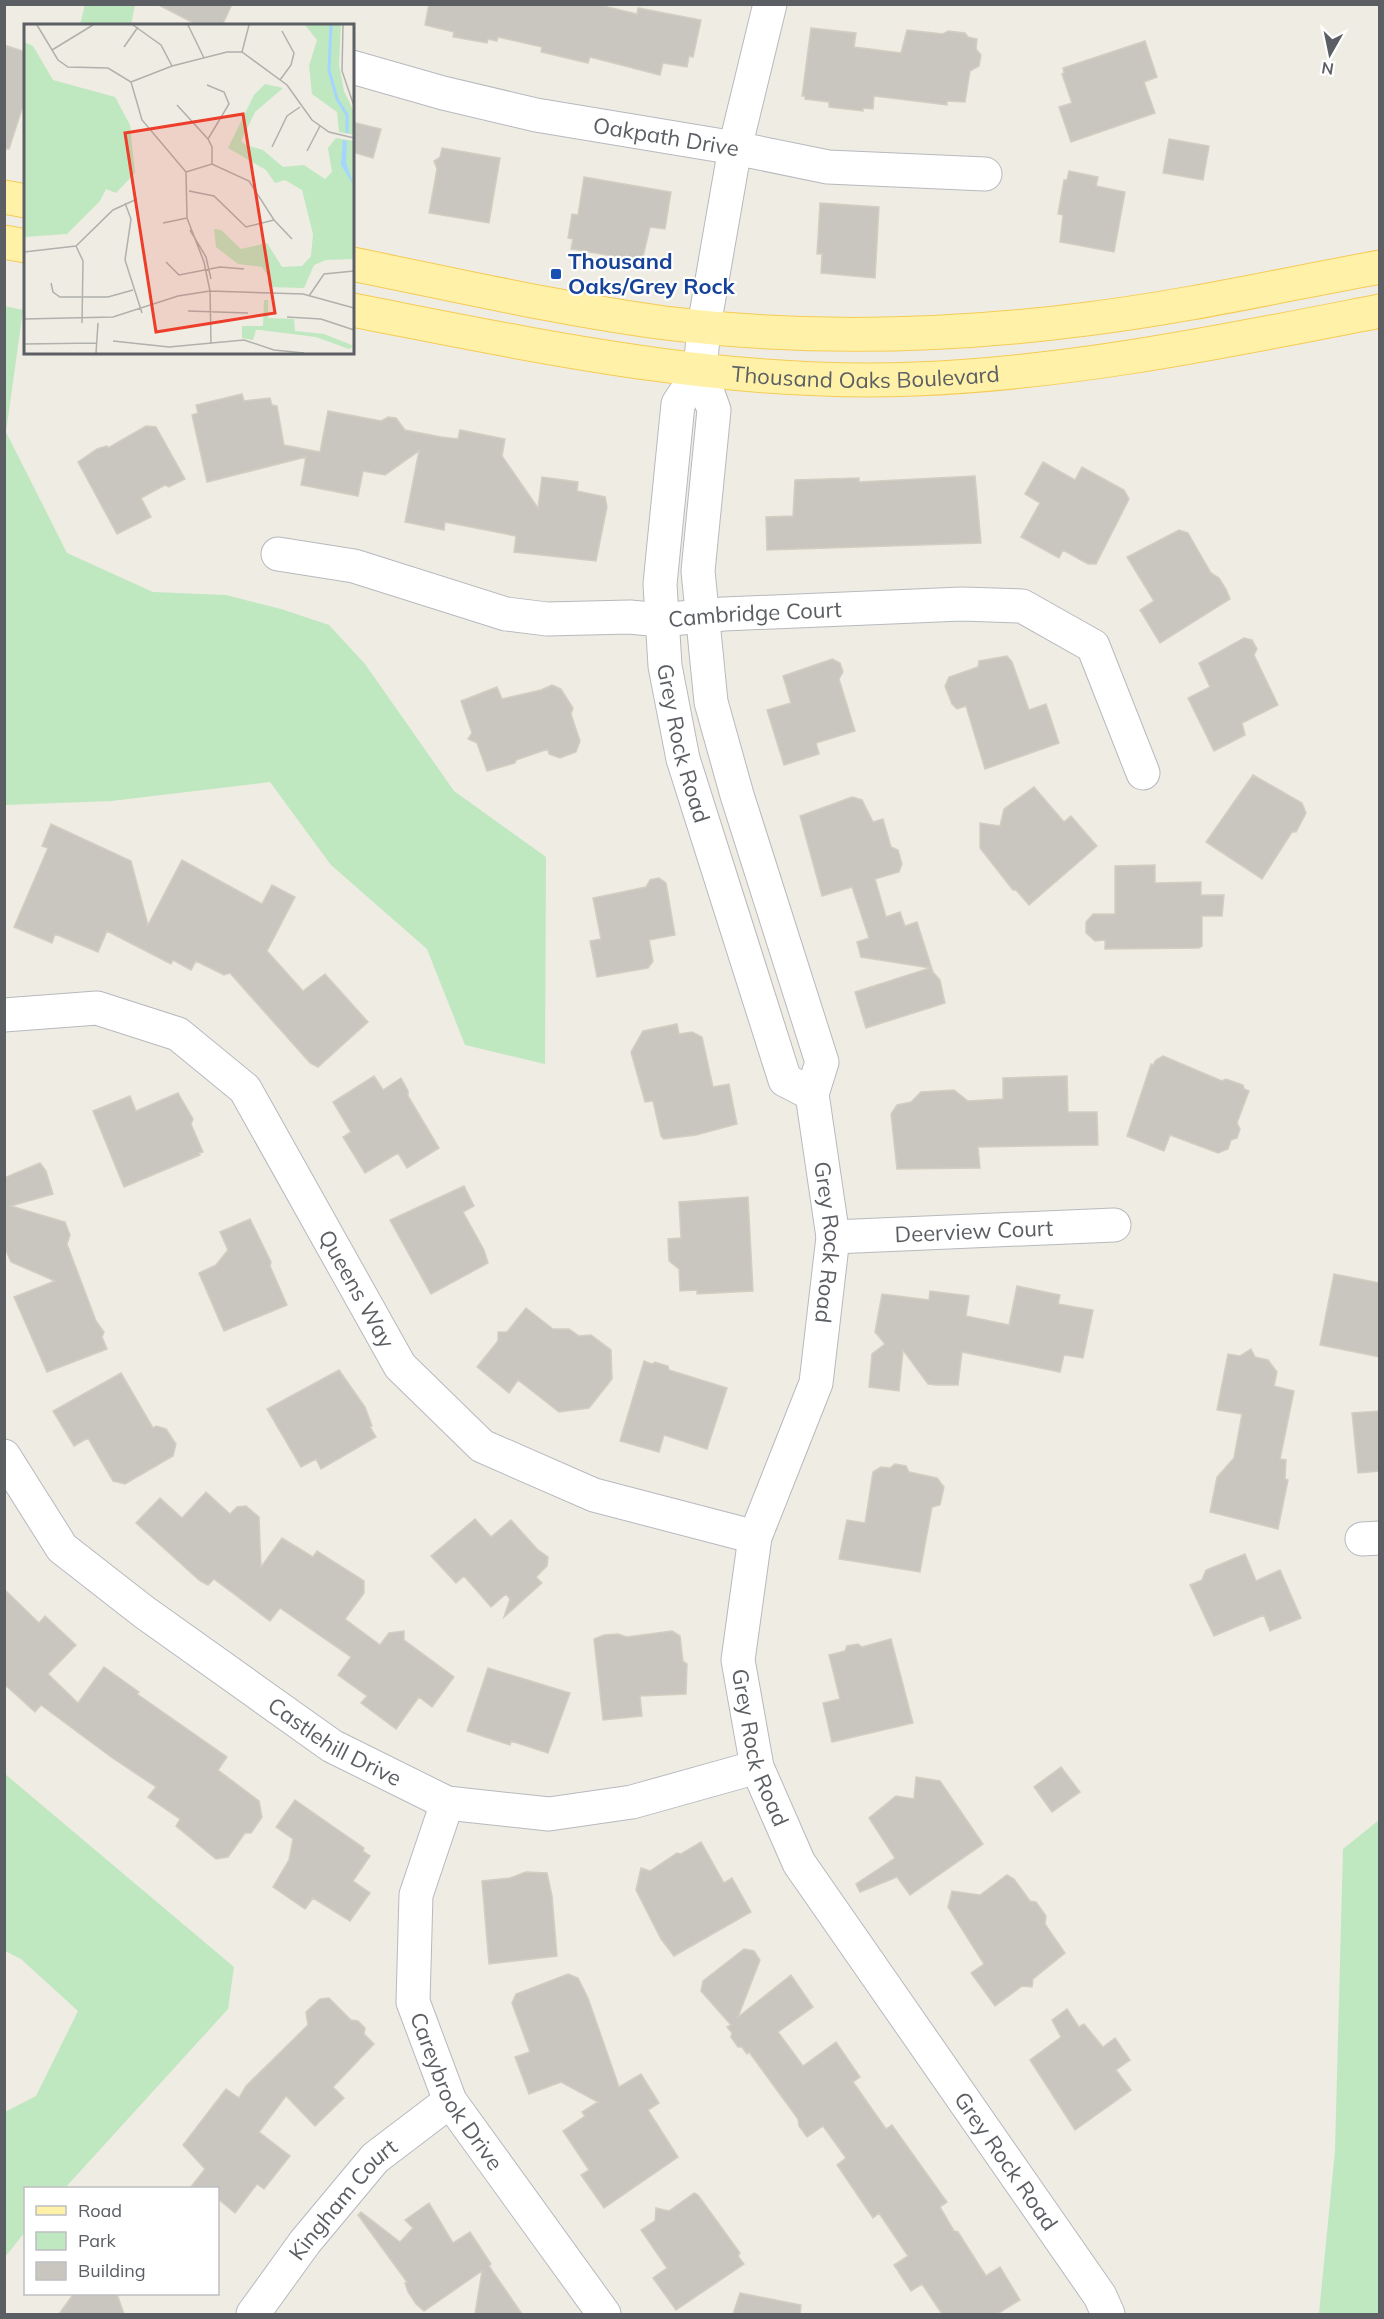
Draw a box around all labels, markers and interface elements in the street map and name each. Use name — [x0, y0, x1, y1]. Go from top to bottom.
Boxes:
inset map — [24, 24, 354, 354]
north arrow — [1300, 24, 1360, 84]
text: N — [1320, 58, 1335, 80]
street label: Oakpath Drive — [591, 111, 741, 162]
place label: Thousand Oaks/Grey Rock — [568, 247, 736, 300]
marker: Thousand Oaks/Grey Rock — [549, 267, 563, 281]
street label: Thousand Oaks Boulevard — [730, 359, 1001, 394]
street label: Cambridge Court — [667, 595, 843, 633]
street label: Grey Rock Road — [651, 661, 716, 826]
street label: Grey Rock Road — [808, 1160, 848, 1325]
street label: Deerview Court — [894, 1214, 1054, 1248]
street label: Queens Way — [313, 1225, 401, 1353]
street label: Grey Rock Road — [726, 1667, 795, 1830]
street label: Castlehill Drive — [263, 1691, 406, 1792]
street label: Careybrook Drive — [404, 2008, 509, 2176]
street label: Grey Rock Road — [948, 2086, 1064, 2236]
street label: Kingham Court — [283, 2132, 403, 2266]
legend — [24, 2187, 219, 2295]
text: Road — [78, 2199, 122, 2222]
text: Park — [78, 2229, 117, 2252]
text: Building — [78, 2259, 146, 2282]

